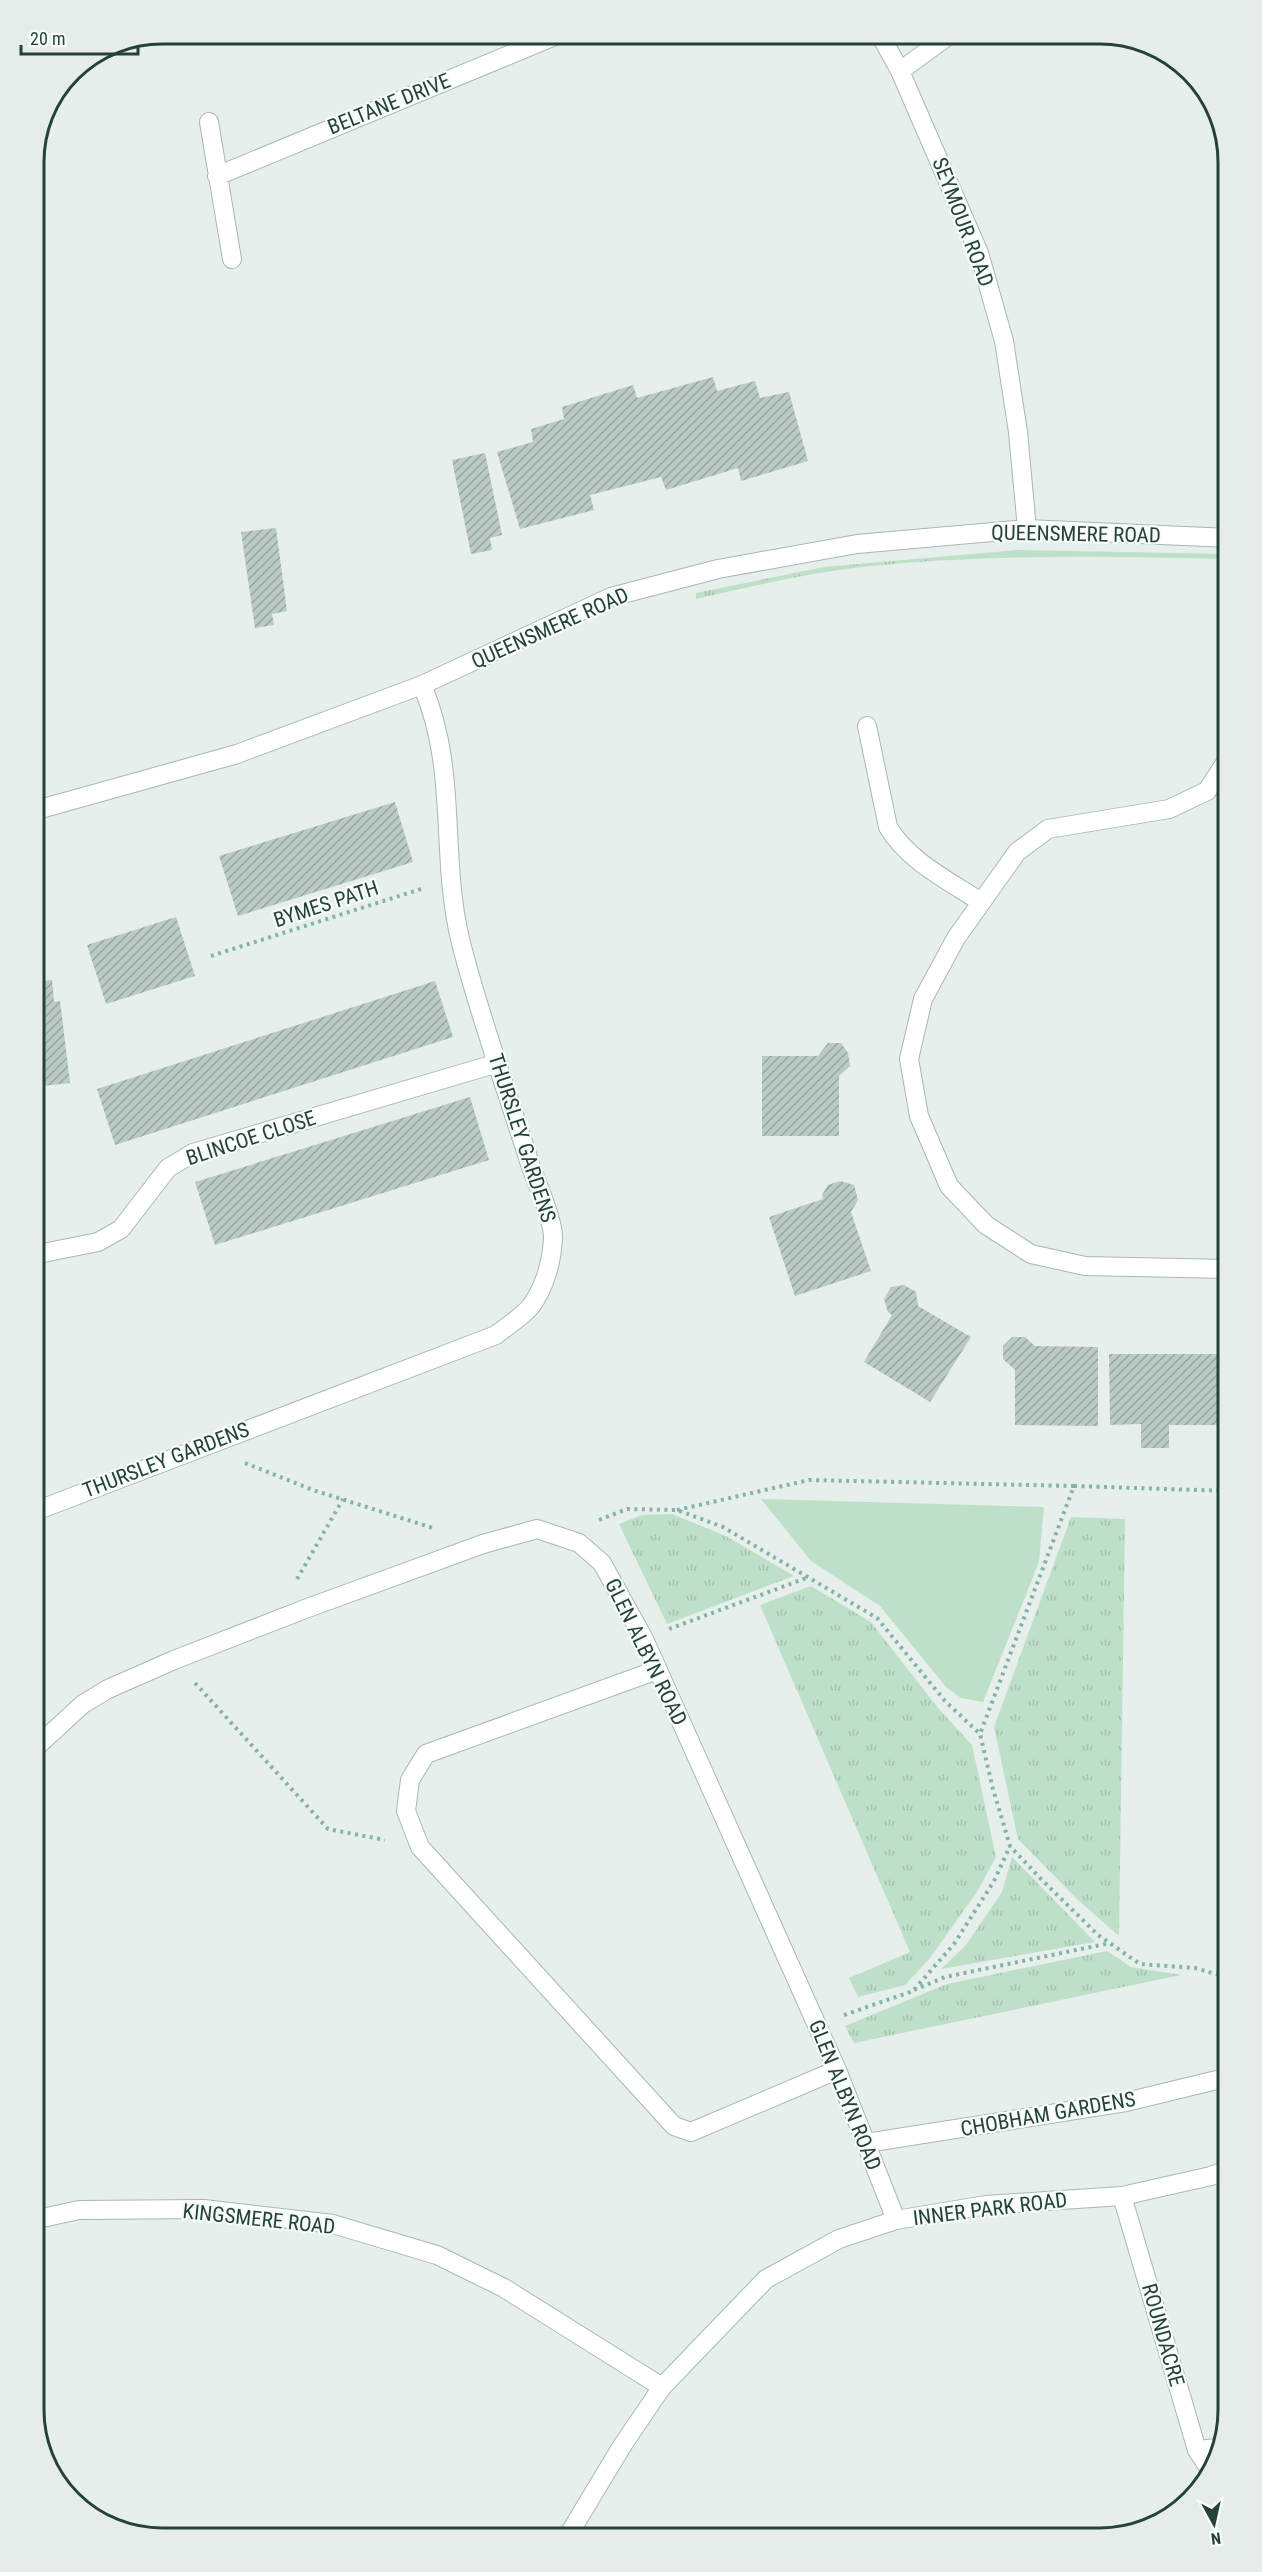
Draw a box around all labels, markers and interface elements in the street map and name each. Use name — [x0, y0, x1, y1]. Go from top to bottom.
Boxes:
scale bar — [21, 18, 138, 56]
text: 20 m — [30, 28, 65, 49]
street label: BELTANE DRIVE — [324, 68, 454, 140]
street label: SEYMOUR ROAD — [927, 154, 999, 290]
street label: QUEENSMERE ROAD — [991, 521, 1161, 547]
street label: QUEENSMERE ROAD — [468, 583, 632, 673]
street label: BYMES PATH — [271, 876, 381, 932]
street label: THURSLEY GARDENS — [483, 1051, 561, 1226]
street label: BLINCOE CLOSE — [183, 1106, 319, 1170]
street label: THURSLEY GARDENS — [80, 1417, 253, 1503]
street label: GLEN ALBYN ROAD — [600, 1575, 692, 1729]
street label: GLEN ALBYN ROAD — [804, 2016, 886, 2174]
street label: CHOBHAM GARDENS — [959, 2087, 1137, 2141]
street label: INNER PARK ROAD — [912, 2188, 1068, 2230]
street label: KINGSMERE ROAD — [181, 2199, 337, 2239]
street label: ROUNDACRE — [1137, 2281, 1189, 2389]
north arrow — [1184, 2494, 1244, 2554]
text: N — [1210, 2528, 1222, 2548]

